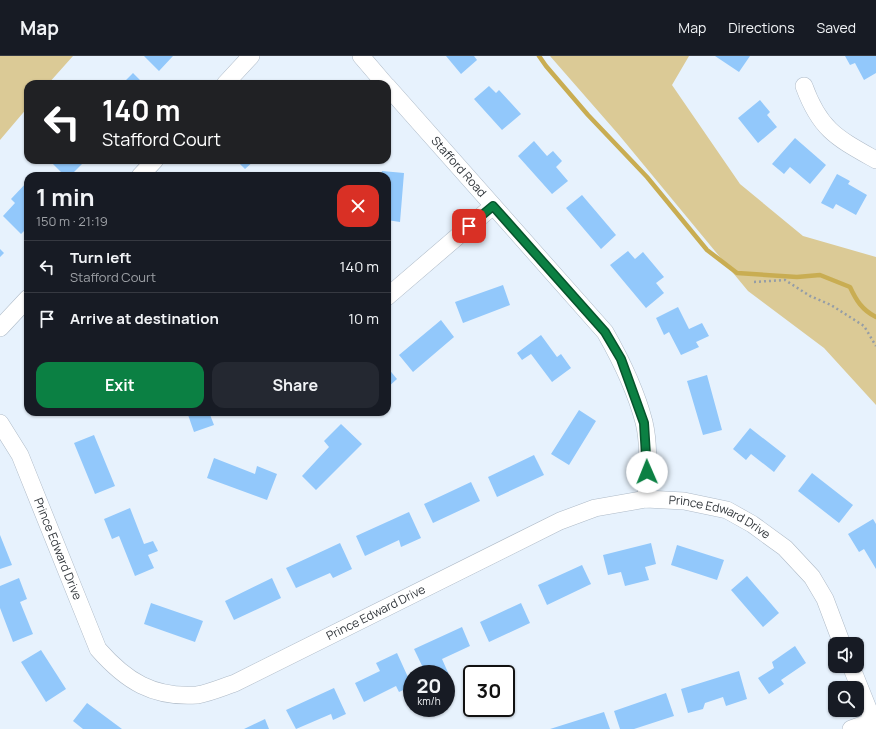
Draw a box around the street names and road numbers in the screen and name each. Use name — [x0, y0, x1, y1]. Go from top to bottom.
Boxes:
street label: Stafford Road — [427, 132, 491, 201]
street label: Prince Edward Drive — [668, 491, 774, 543]
street label: Prince Edward Drive — [30, 495, 86, 602]
street label: Prince Edward Drive — [323, 580, 428, 644]

